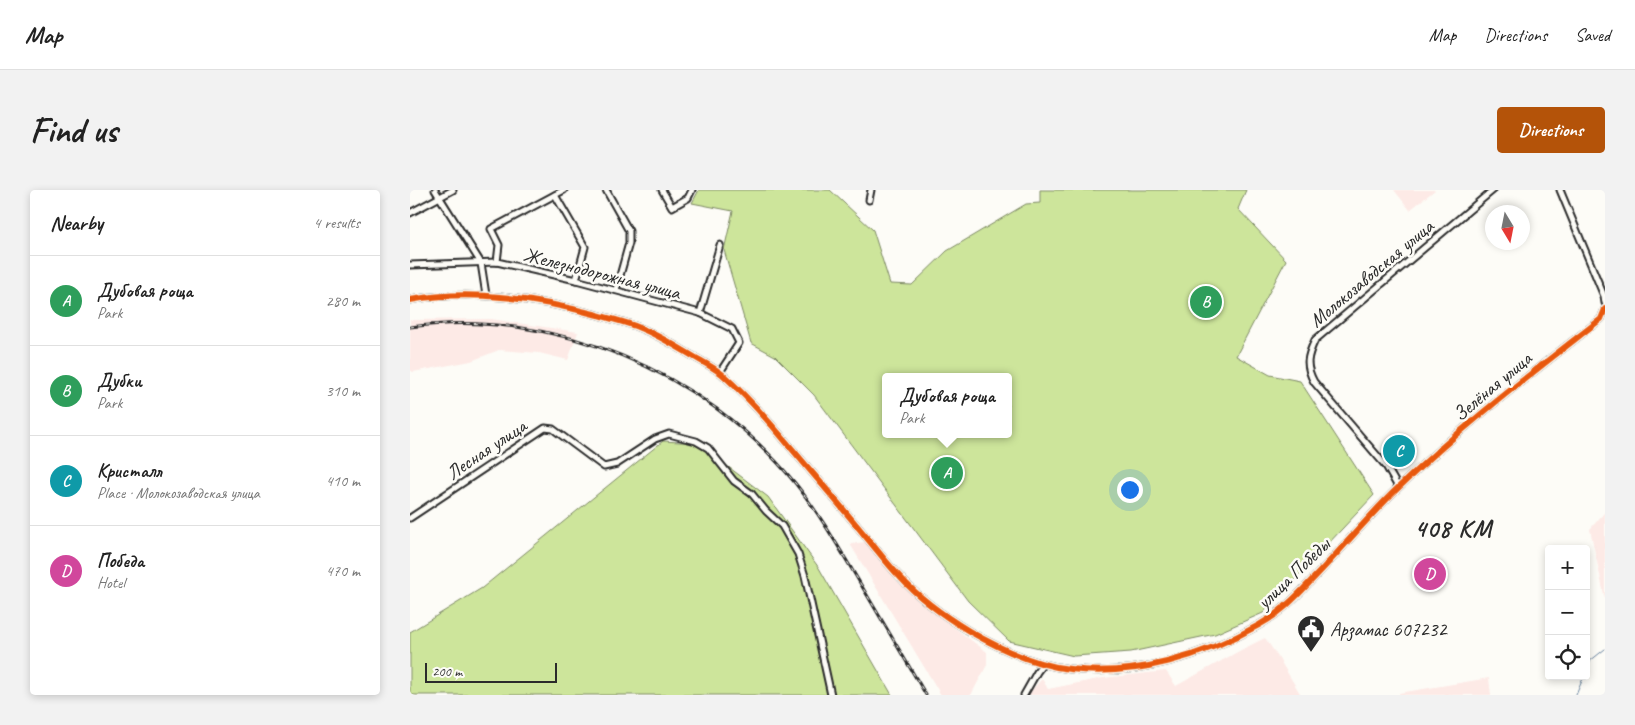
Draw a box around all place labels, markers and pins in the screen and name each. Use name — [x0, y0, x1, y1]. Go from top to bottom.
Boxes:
pin: B — [1190, 283, 1222, 321]
pin: C — [1383, 432, 1415, 470]
pin: A — [931, 454, 963, 492]
pin: D — [1414, 555, 1446, 593]
public building icon: Арзамас 607232 — [1296, 614, 1326, 653]
place label: Арзамас 607232 — [1330, 617, 1448, 642]

